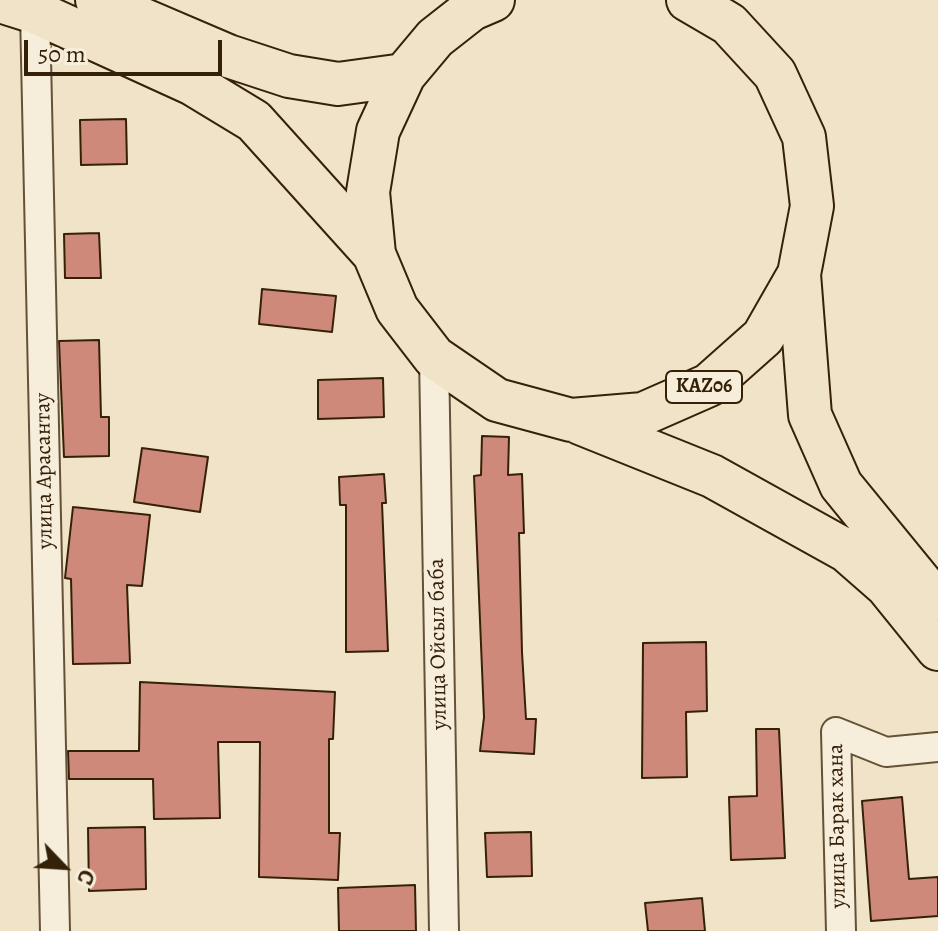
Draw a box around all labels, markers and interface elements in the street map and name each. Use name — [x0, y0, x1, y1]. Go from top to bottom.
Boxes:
scale bar — [28, 24, 226, 74]
text: 50 m — [38, 38, 86, 70]
road number: KАZ06 — [666, 371, 742, 403]
street label: улица Арасантау — [30, 393, 60, 549]
street label: улица Ойсыл баба — [424, 558, 454, 730]
street label: улица Барак хана — [823, 743, 853, 909]
north arrow — [24, 827, 104, 907]
text: С — [69, 865, 102, 890]

